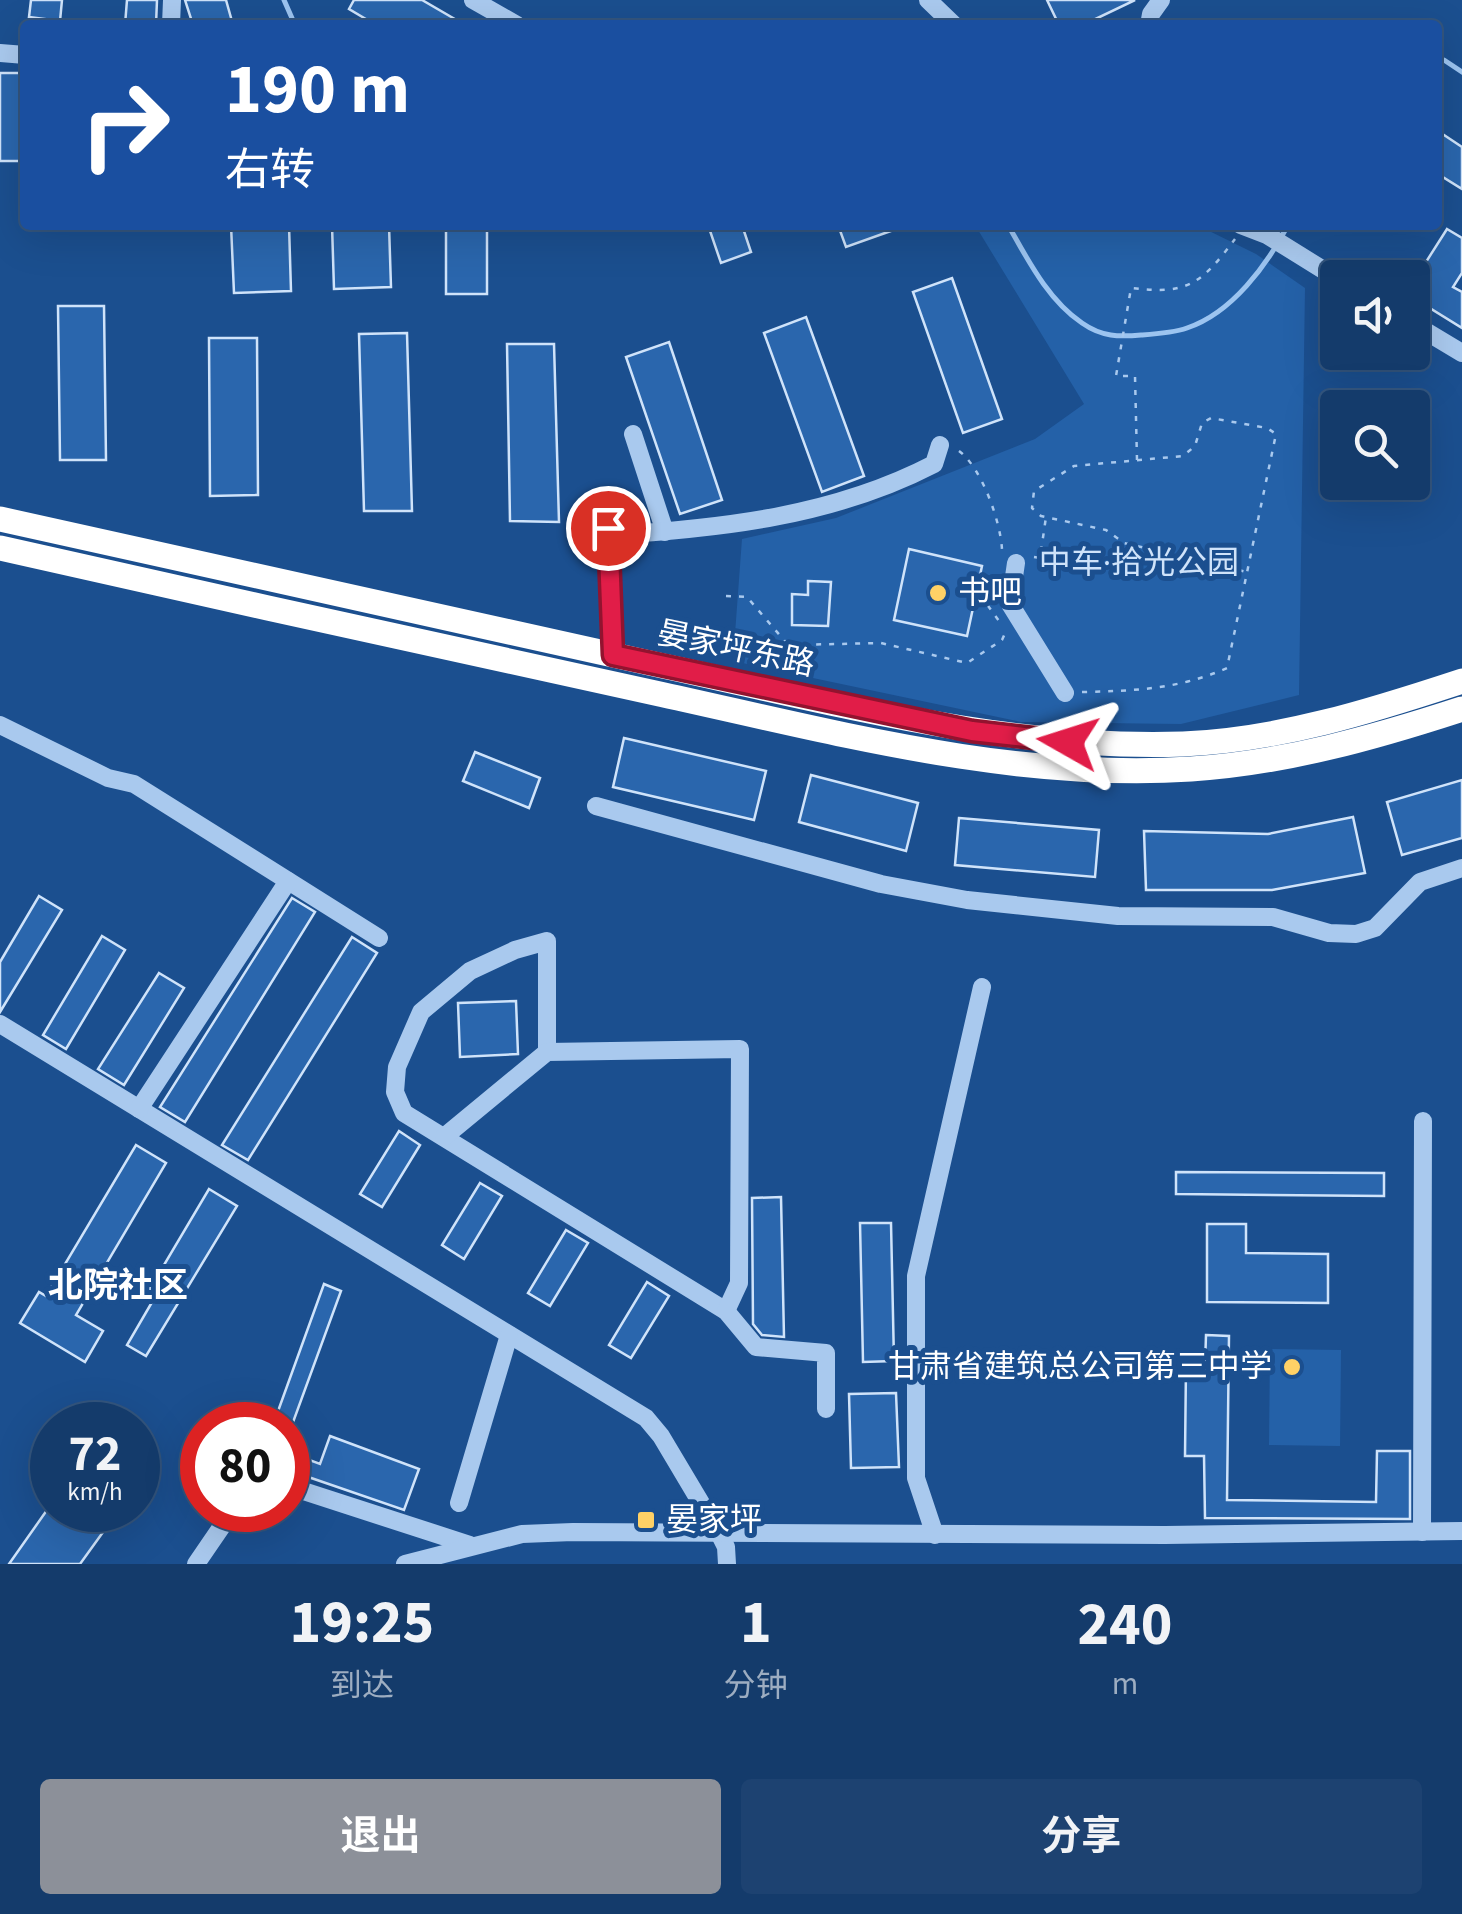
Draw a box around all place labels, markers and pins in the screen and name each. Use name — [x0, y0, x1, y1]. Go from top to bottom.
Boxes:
pin — [566, 486, 651, 571]
place label: 书吧 — [958, 570, 1022, 616]
marker: 书吧 — [927, 582, 949, 604]
place label: 甘肃省建筑总公司第三中学 — [888, 1344, 1272, 1390]
marker: 甘肃省建筑总公司第三中学 — [1281, 1356, 1303, 1378]
place label: 晏家坪 — [666, 1497, 762, 1543]
marker: 晏家坪 — [635, 1509, 657, 1531]

